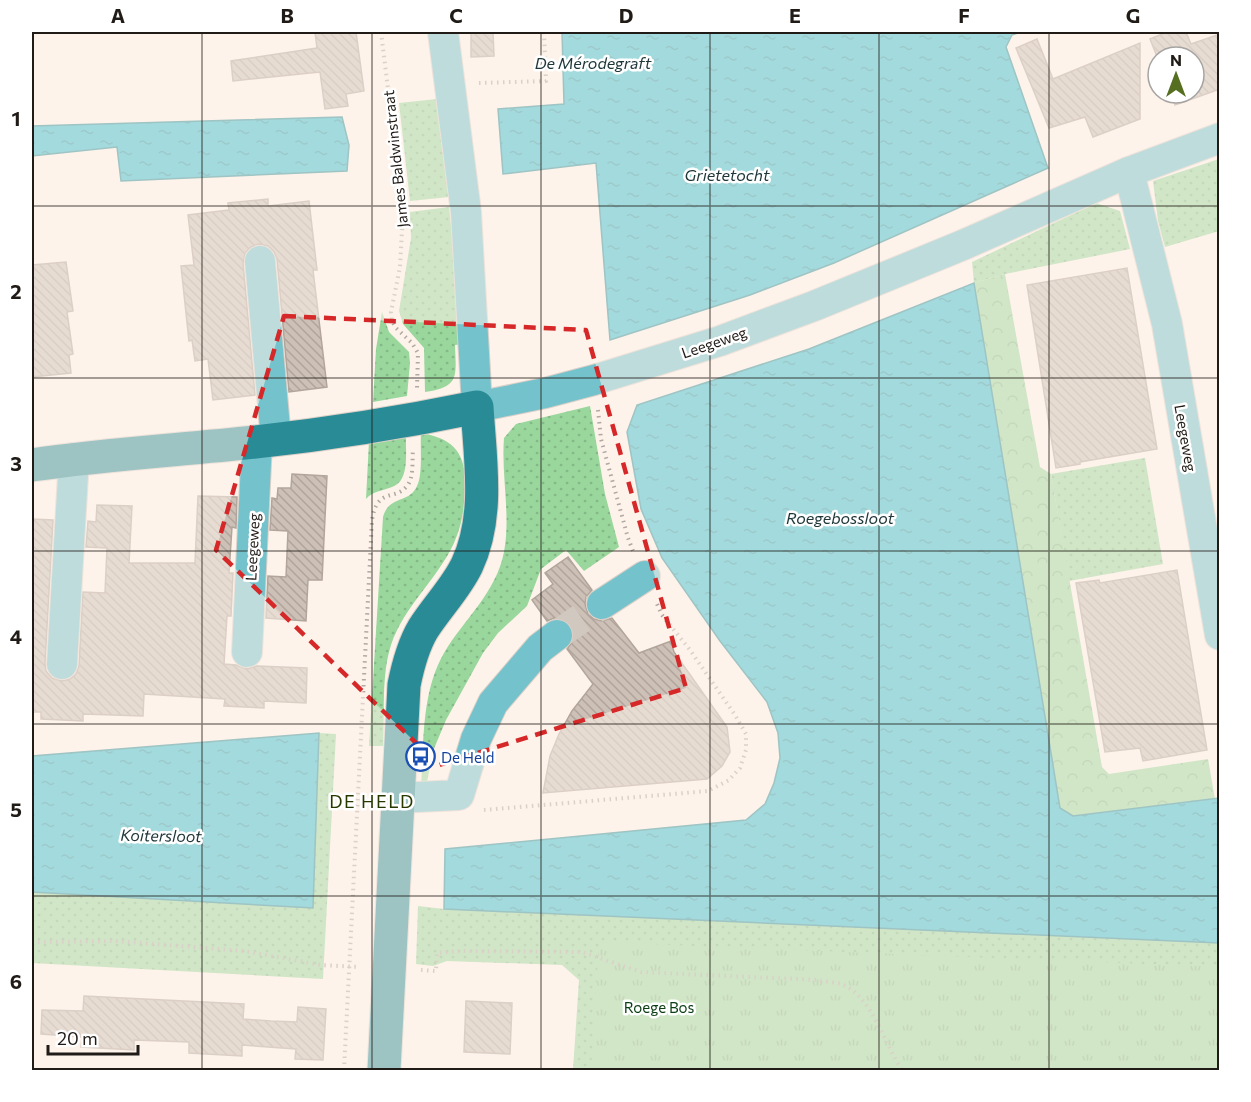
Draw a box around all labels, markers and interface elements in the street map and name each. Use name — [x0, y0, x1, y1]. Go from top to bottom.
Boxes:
text: A — [111, 3, 125, 27]
text: B — [280, 3, 294, 27]
text: C — [449, 3, 463, 27]
text: D — [619, 3, 633, 27]
text: E — [789, 3, 801, 27]
text: F — [958, 3, 970, 27]
text: G — [1126, 3, 1140, 27]
north arrow — [1146, 45, 1206, 105]
text: N — [1170, 50, 1182, 69]
water label: De Mérodegraft — [535, 53, 652, 72]
street label: James Baldwinstraat — [379, 89, 411, 229]
text: 1 — [11, 106, 21, 130]
water label: Grietetocht — [685, 165, 770, 184]
text: 2 — [10, 279, 22, 303]
street label: Leegeweg — [679, 322, 749, 362]
street label: Leegeweg — [1171, 403, 1201, 473]
text: 3 — [10, 451, 22, 475]
water label: Roegebossloot — [786, 508, 894, 527]
street label: Leegeweg — [241, 513, 263, 581]
text: 4 — [10, 624, 22, 648]
bus stop icon: De Held — [404, 741, 436, 773]
place label: De Held — [441, 748, 494, 766]
district label: DE HELD — [329, 790, 415, 812]
text: 5 — [10, 797, 22, 821]
water label: Koitersloot — [120, 825, 202, 845]
text: 6 — [10, 969, 22, 993]
park label: Roege Bos — [624, 998, 694, 1016]
scale bar — [48, 1018, 138, 1056]
text: 20 m — [57, 1027, 98, 1049]

